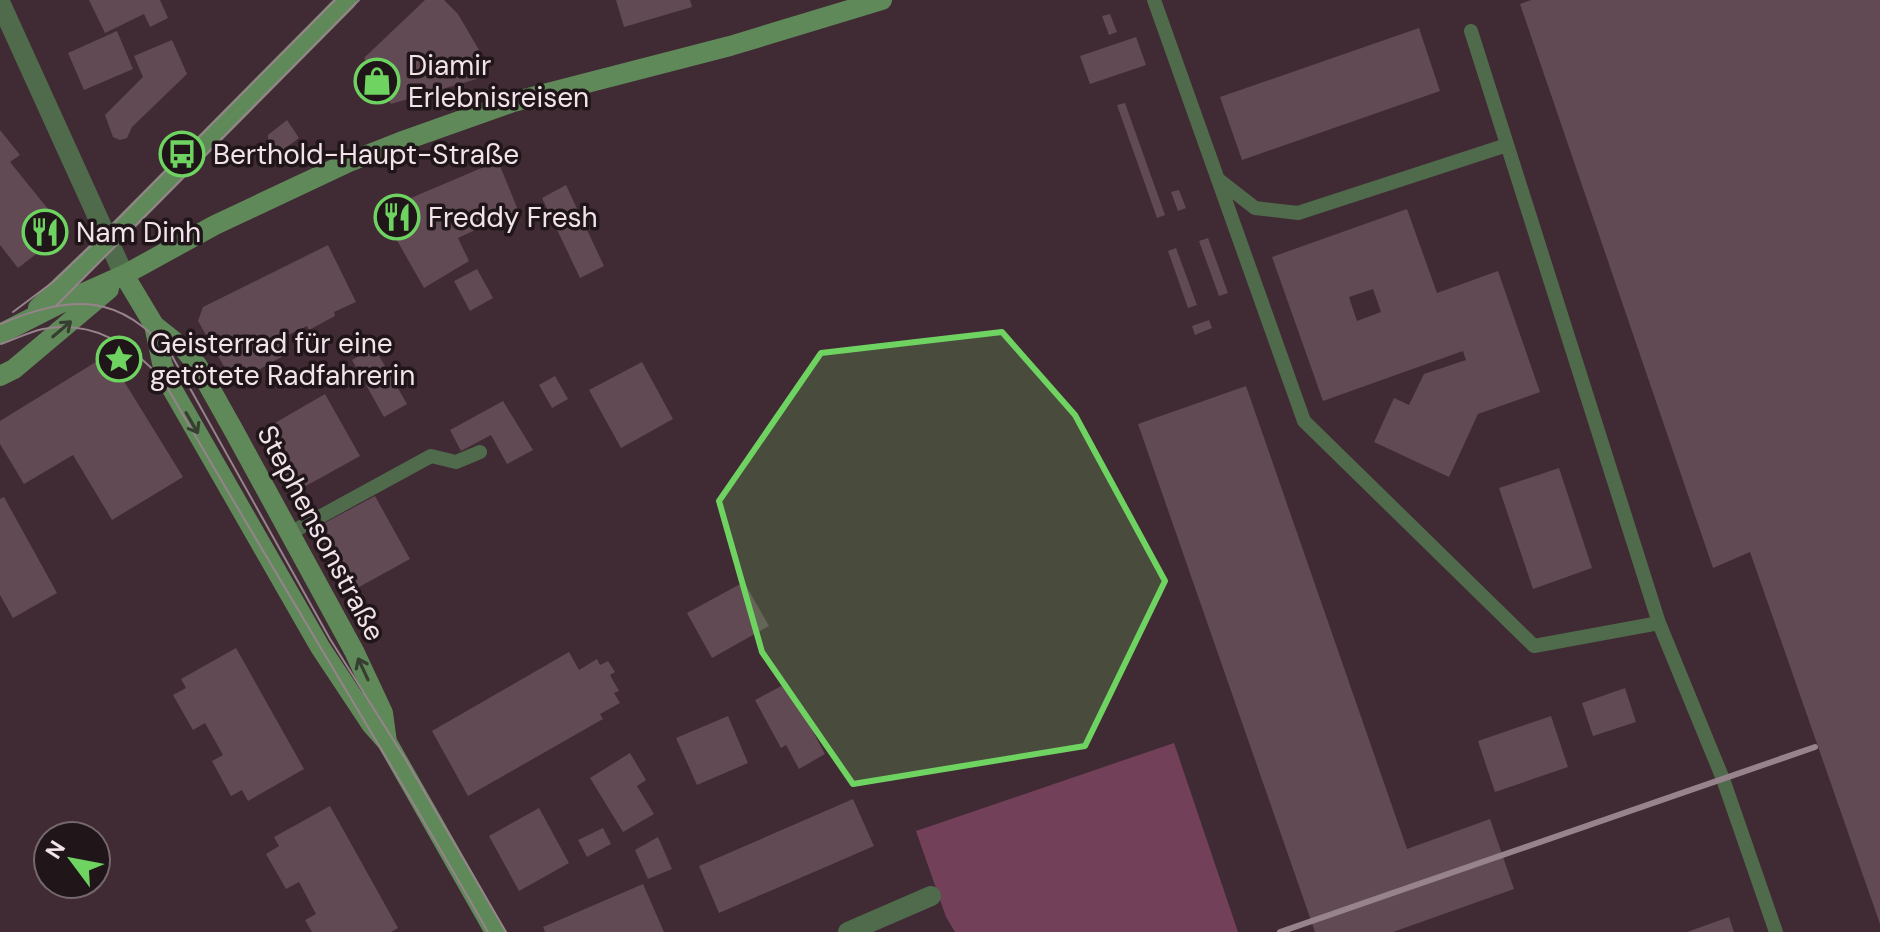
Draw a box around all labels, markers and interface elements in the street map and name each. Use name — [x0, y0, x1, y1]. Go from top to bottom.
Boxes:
place label: Diamir Erlebnisreisen — [408, 47, 589, 116]
shop icon: Diamir Erlebnisreisen — [353, 57, 401, 105]
bus stop icon: Berthold-Haupt-Straße — [158, 130, 206, 178]
place label: Berthold-Haupt-Straße — [213, 136, 519, 173]
restaurant icon: Freddy Fresh — [373, 193, 421, 241]
place label: Freddy Fresh — [428, 199, 598, 236]
restaurant icon: Nam Dinh — [21, 208, 69, 256]
place label: Nam Dinh — [76, 214, 201, 251]
one-way arrow — [51, 320, 71, 338]
place label: Geisterrad für eine getötete Radfahrerin — [150, 325, 415, 394]
place icon: Geisterrad für eine getötete Radfahrerin — [95, 335, 143, 383]
one-way arrow — [184, 411, 200, 434]
street label: Stephensonstraße — [249, 419, 393, 647]
one-way arrow — [355, 658, 370, 682]
north arrow — [32, 820, 112, 900]
text: N — [39, 835, 72, 864]

